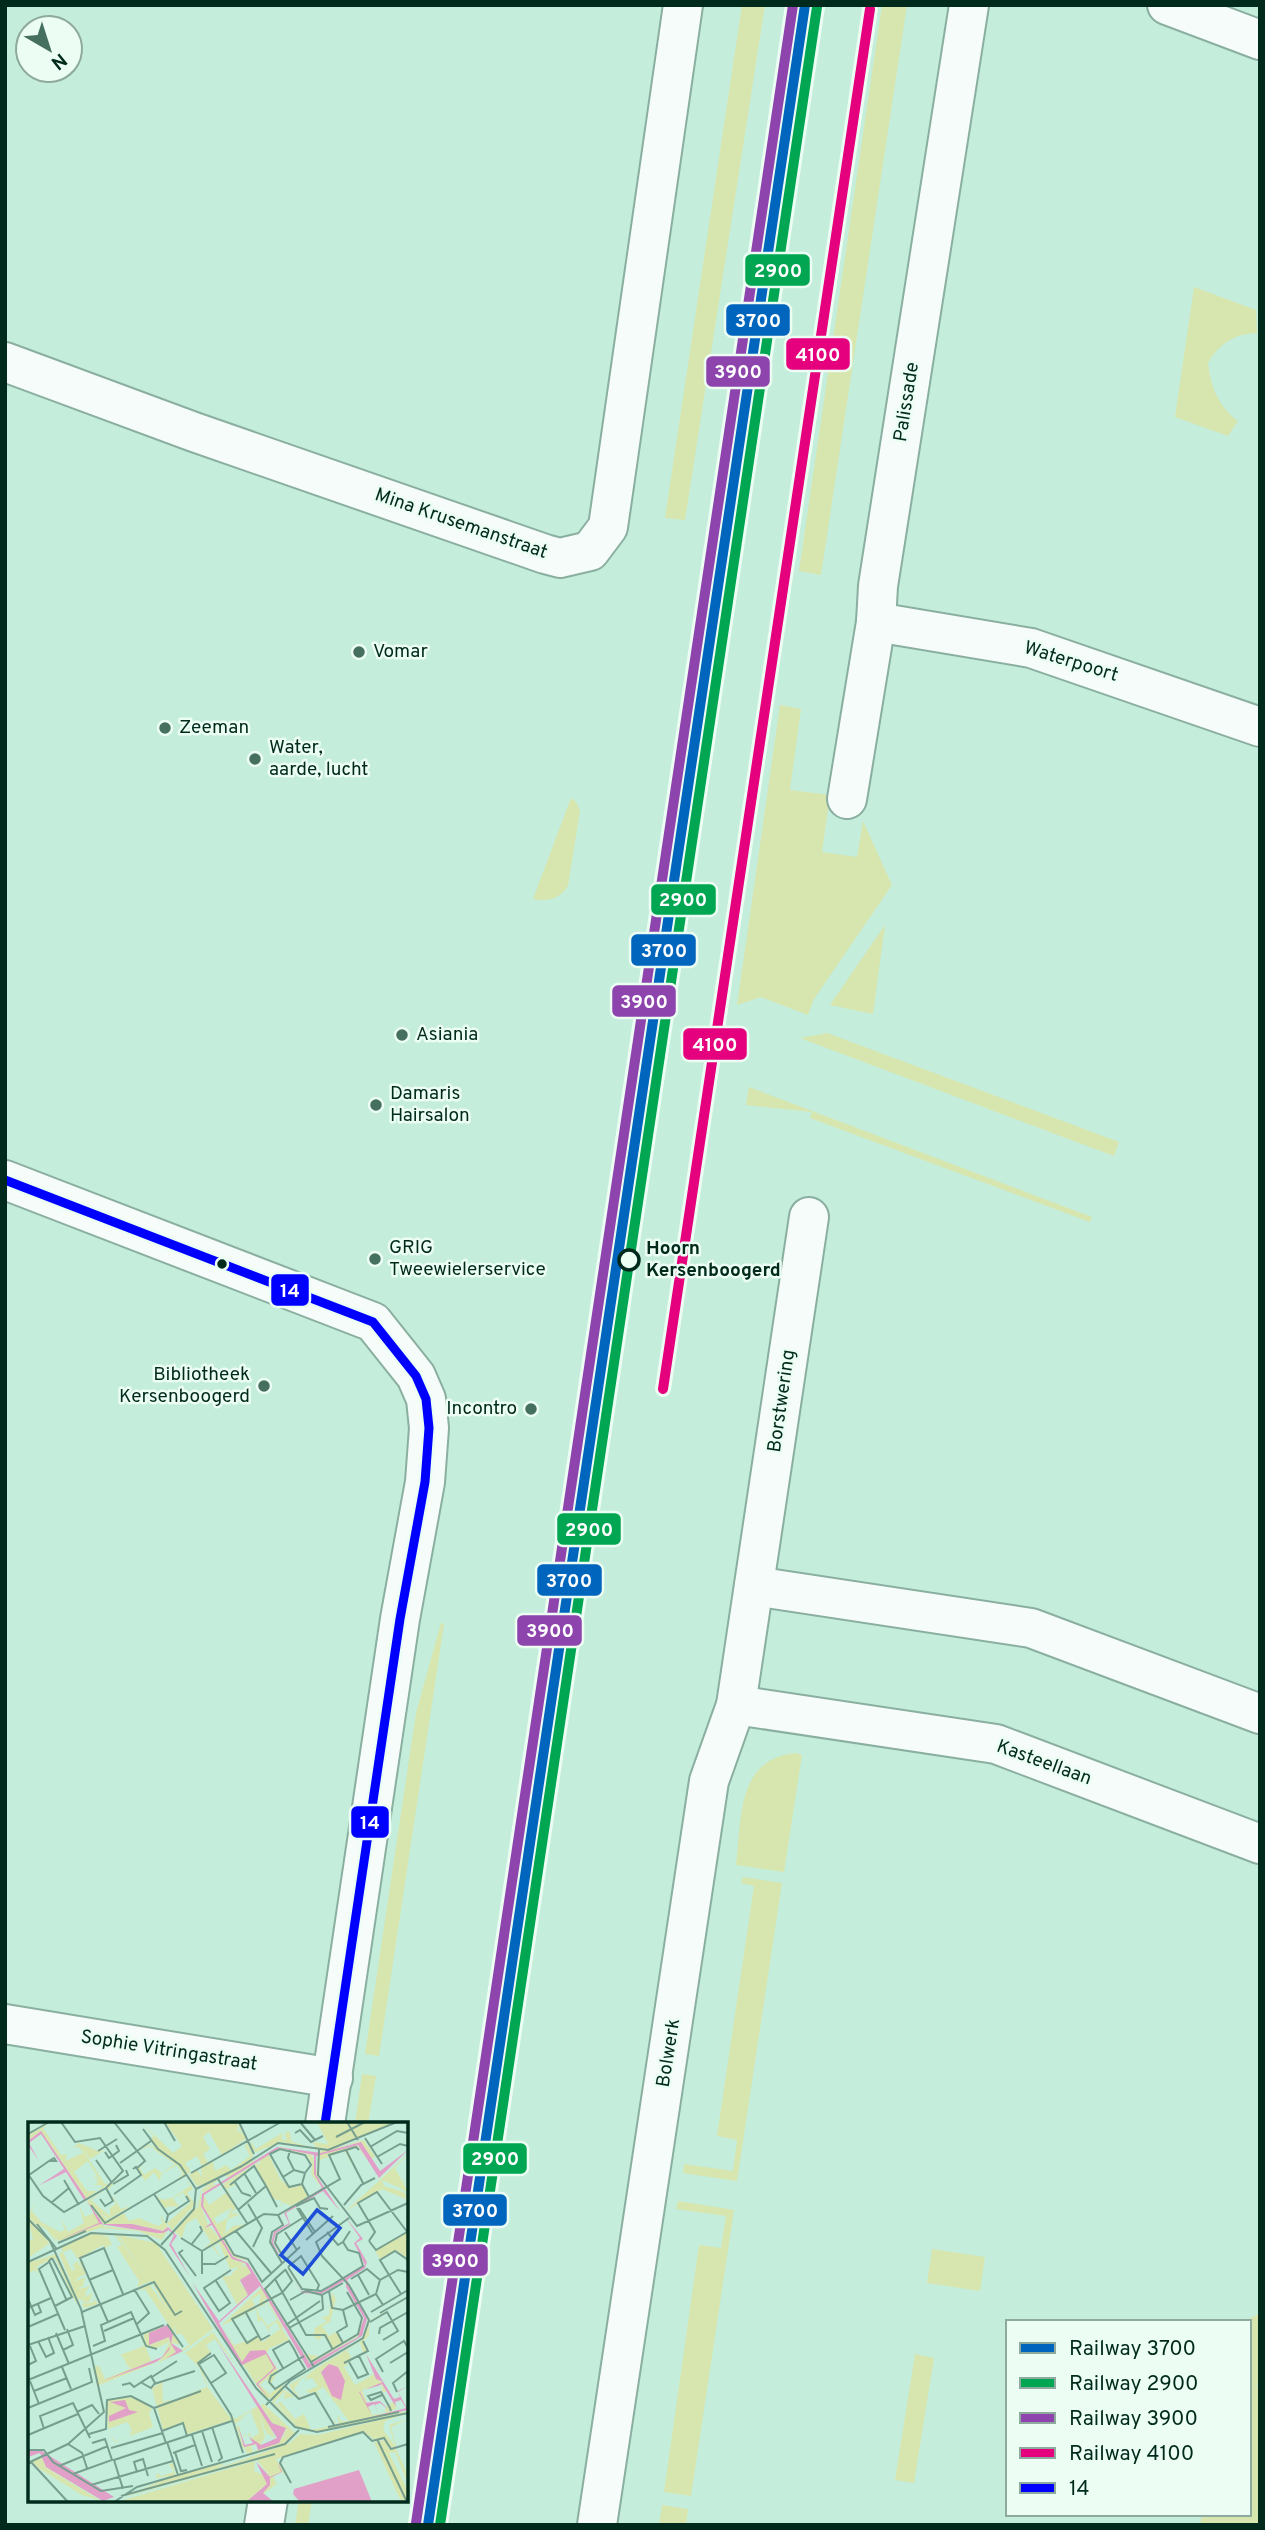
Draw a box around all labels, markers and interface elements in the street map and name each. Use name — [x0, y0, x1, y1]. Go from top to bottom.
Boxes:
north arrow — [14, 14, 84, 84]
text: N — [46, 47, 71, 74]
line badge: 2900 — [744, 253, 811, 287]
text: 2900 — [754, 260, 802, 284]
line badge: 3700 — [725, 303, 791, 337]
text: 3700 — [735, 310, 781, 334]
line badge: 4100 — [785, 337, 851, 371]
text: 4100 — [796, 344, 840, 368]
line badge: 3900 — [705, 355, 771, 388]
text: 3900 — [714, 361, 762, 385]
street label: Palissade — [889, 361, 925, 443]
street label: Mina Krusemanstraat — [371, 483, 551, 565]
street label: Waterpoort — [1021, 636, 1121, 688]
place label: Vomar — [373, 640, 429, 664]
marker: Vomar — [351, 644, 367, 660]
place label: Zeeman — [179, 716, 249, 740]
marker: Zeeman — [157, 720, 173, 736]
place label: Water, aarde, lucht — [269, 736, 368, 782]
marker: Water, aarde, lucht — [247, 751, 263, 767]
line badge: 2900 — [650, 883, 717, 916]
text: 2900 — [659, 889, 707, 913]
line badge: 3700 — [630, 933, 697, 967]
text: 3700 — [641, 940, 687, 964]
line badge: 3900 — [611, 984, 677, 1018]
text: 3900 — [620, 991, 668, 1015]
place label: Asiania — [416, 1023, 478, 1047]
marker: Asiania — [394, 1027, 410, 1043]
line badge: 4100 — [682, 1027, 748, 1061]
text: 4100 — [693, 1034, 737, 1058]
place label: Damaris Hairsalon — [390, 1082, 470, 1128]
marker: Damaris Hairsalon — [368, 1097, 384, 1113]
place label: GRIG Tweewielerservice — [389, 1236, 546, 1282]
place label: Hoorn Kersenboogerd — [646, 1237, 781, 1283]
marker: Hoorn Kersenboogerd — [618, 1249, 640, 1271]
marker: GRIG Tweewielerservice — [367, 1251, 383, 1267]
unlabelled marker — [215, 1257, 229, 1271]
line badge: 14 — [270, 1273, 310, 1307]
text: 14 — [280, 1280, 300, 1304]
street label: Borstwering — [763, 1348, 801, 1454]
place label: Bibliotheek Kersenboogerd — [119, 1363, 250, 1409]
marker: Bibliotheek Kersenboogerd — [256, 1378, 272, 1394]
place label: Incontro — [446, 1397, 517, 1421]
marker: Incontro — [523, 1401, 539, 1417]
line badge: 2900 — [556, 1512, 622, 1546]
text: 2900 — [565, 1519, 613, 1543]
line badge: 3700 — [536, 1563, 603, 1597]
text: 3700 — [546, 1570, 592, 1594]
line badge: 3900 — [516, 1614, 583, 1647]
text: 3900 — [526, 1620, 574, 1644]
street label: Kasteellaan — [993, 1735, 1095, 1791]
line badge: 14 — [350, 1805, 390, 1839]
text: 14 — [360, 1812, 380, 1836]
street label: Bolwerk — [652, 2017, 686, 2089]
street label: Sophie Vitringastraat — [79, 2025, 259, 2077]
inset map — [28, 2122, 408, 2502]
line badge: 2900 — [462, 2142, 528, 2175]
text: 2900 — [471, 2148, 519, 2172]
line badge: 3700 — [442, 2193, 508, 2227]
text: 3700 — [452, 2200, 498, 2224]
line badge: 3900 — [422, 2243, 489, 2277]
text: 3900 — [431, 2250, 479, 2274]
legend — [1006, 2320, 1251, 2516]
text: Railway 3700 — [1069, 2336, 1196, 2363]
text: Railway 2900 — [1069, 2371, 1199, 2398]
text: Railway 3900 — [1069, 2406, 1198, 2433]
text: Railway 4100 — [1069, 2441, 1194, 2468]
text: 14 — [1069, 2476, 1089, 2503]

